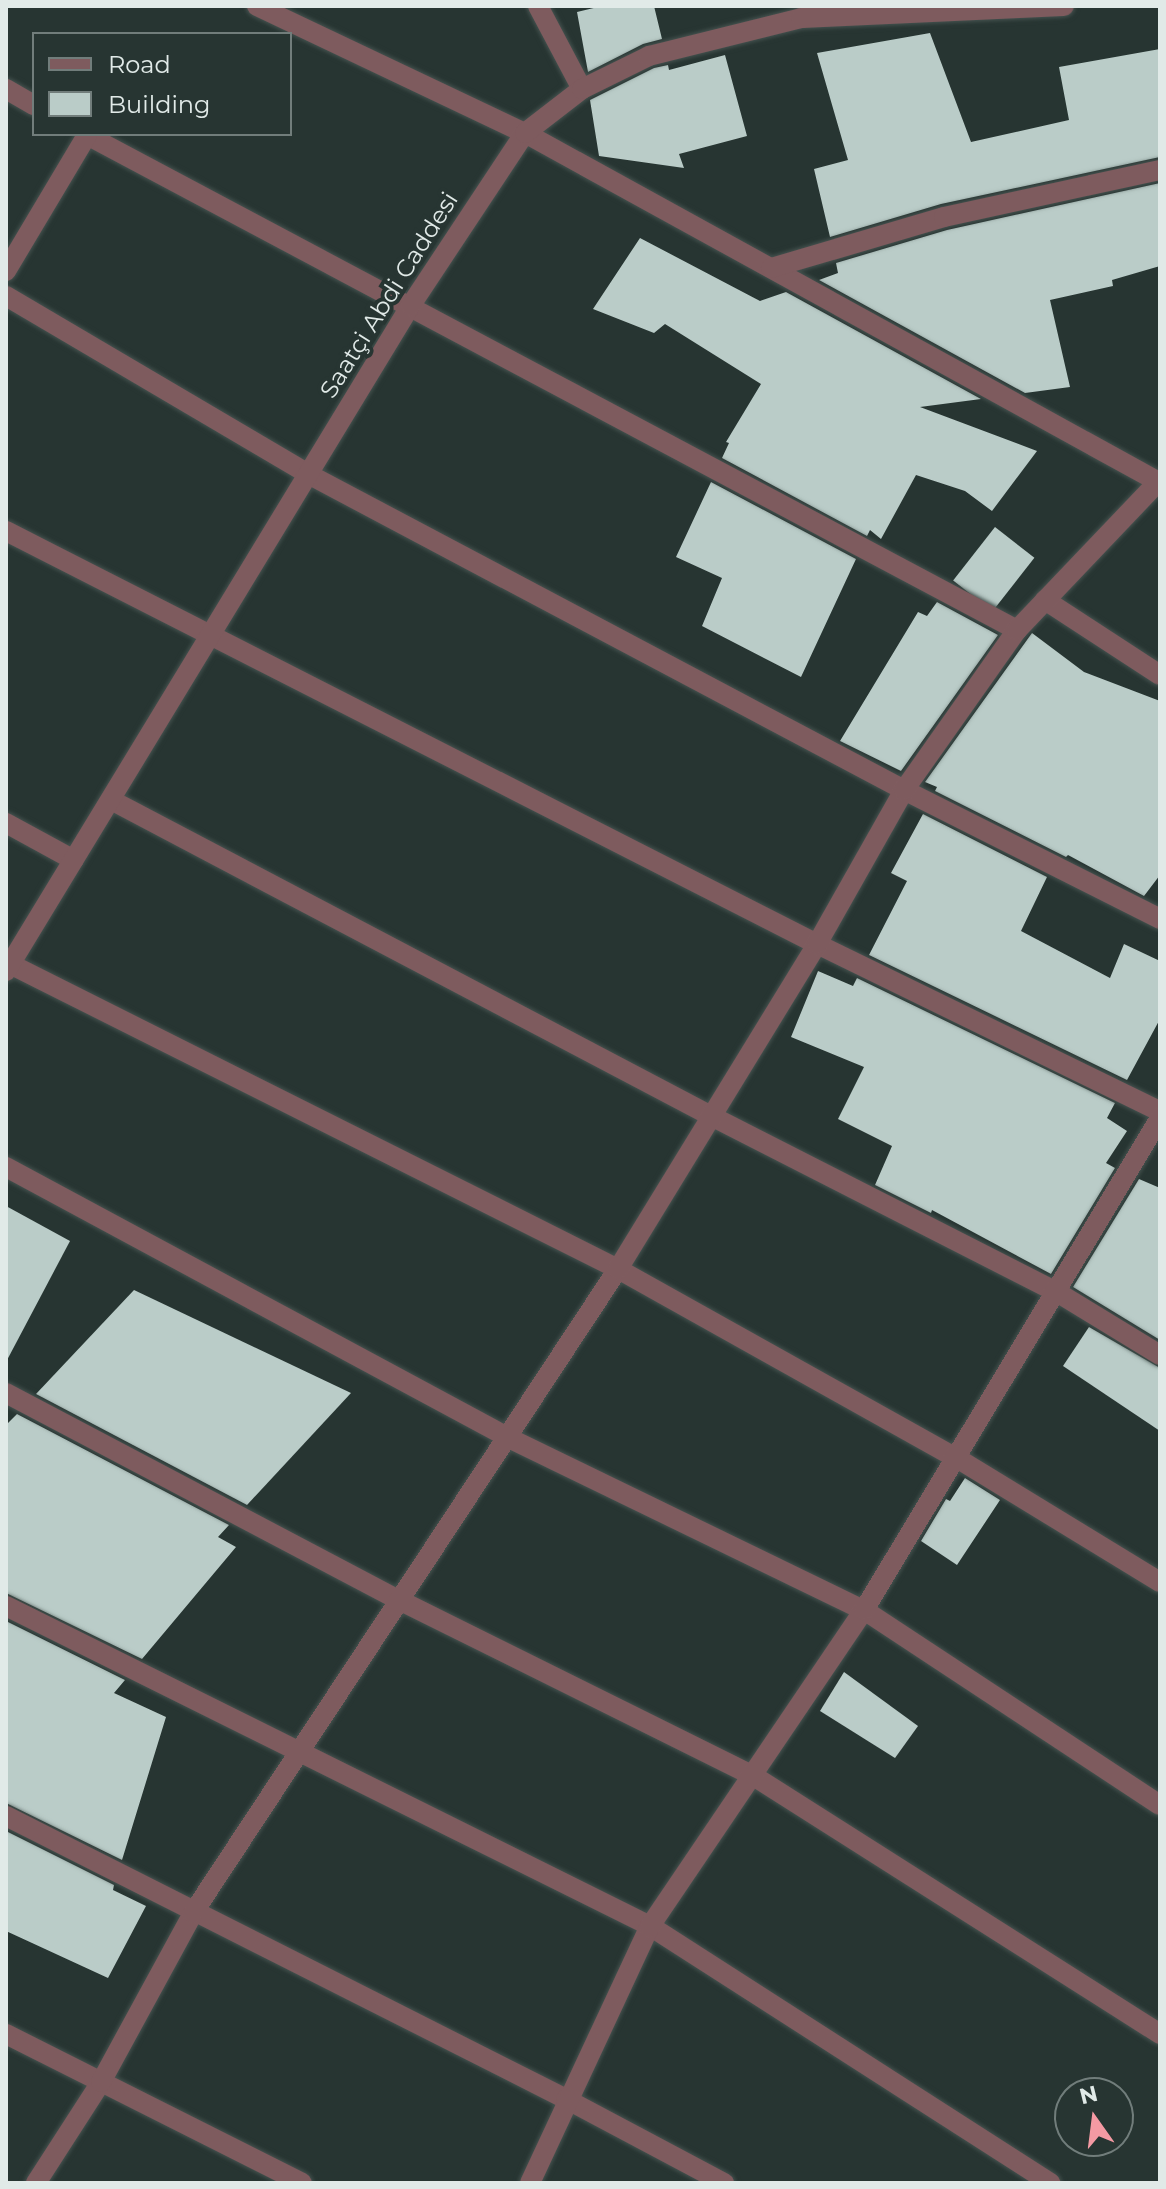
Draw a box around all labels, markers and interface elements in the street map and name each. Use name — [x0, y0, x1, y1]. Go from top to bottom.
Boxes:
legend — [32, 32, 292, 136]
text: Road — [108, 50, 171, 79]
text: Building — [108, 90, 211, 119]
street label: Saatçi Abdi Caddesi — [314, 187, 464, 403]
north arrow — [1054, 2077, 1134, 2157]
text: N — [1077, 2080, 1100, 2110]

